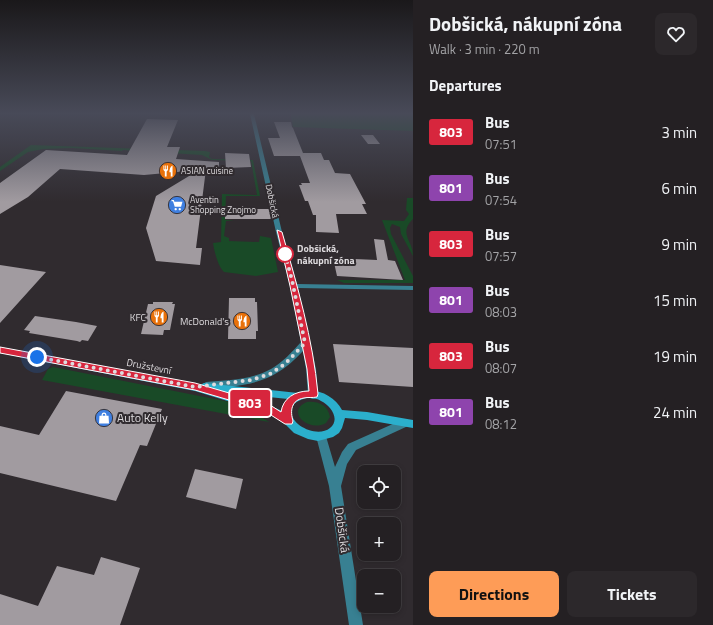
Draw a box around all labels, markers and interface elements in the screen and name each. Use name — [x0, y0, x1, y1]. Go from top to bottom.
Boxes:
text: Dobšická, nákupní zóna — [429, 9, 622, 38]
button: heart — [655, 13, 697, 55]
text: Walk · 3 min · 220 m — [429, 39, 540, 59]
text: Departures — [429, 74, 502, 97]
text: Bus — [485, 111, 510, 134]
text: 803 — [439, 121, 463, 142]
text: 3 min — [661, 121, 697, 144]
text: 07:51 — [485, 134, 517, 154]
restaurant icon: ASIAN cuisine — [158, 161, 178, 181]
place label: ASIAN cuisine — [181, 164, 233, 177]
text: Bus — [485, 167, 510, 190]
text: 801 — [439, 177, 463, 198]
text: 6 min — [661, 177, 697, 200]
street label: Dobšická — [263, 183, 282, 219]
text: 07:54 — [485, 190, 517, 210]
place label: Aventin Shopping Znojmo — [190, 193, 256, 216]
supermarket icon: Aventin Shopping Znojmo — [167, 195, 187, 215]
text: Bus — [485, 223, 510, 246]
text: 803 — [439, 233, 463, 254]
text: 9 min — [661, 233, 697, 256]
place label: Dobšická, nákupní zóna — [297, 241, 355, 268]
marker: Dobšická, nákupní zóna — [276, 245, 294, 263]
text: 07:57 — [485, 246, 517, 266]
text: Bus — [485, 279, 510, 302]
text: 801 — [439, 289, 463, 310]
text: 15 min — [653, 289, 697, 312]
text: 08:03 — [485, 302, 517, 322]
restaurant icon: KFC — [149, 307, 169, 327]
place label: KFC — [130, 310, 147, 325]
restaurant icon: McDonald's — [232, 311, 252, 331]
place label: McDonald's — [180, 314, 229, 329]
text: Bus — [485, 335, 510, 358]
text: 803 — [439, 345, 463, 366]
text: 19 min — [653, 345, 697, 368]
your location — [27, 347, 47, 367]
street label: Družstevní — [125, 355, 173, 378]
text: 08:07 — [485, 358, 517, 378]
line badge: 803 — [227, 390, 273, 416]
text: Bus — [485, 391, 510, 414]
text: 803 — [238, 392, 262, 413]
text: 801 — [439, 401, 463, 422]
text: 24 min — [653, 401, 697, 424]
shop icon: Auto Kelly — [94, 408, 114, 428]
place label: Auto Kelly — [117, 408, 168, 427]
text: 08:12 — [485, 414, 517, 434]
map controls — [357, 465, 401, 613]
button: locate — [357, 465, 401, 509]
street label: Dobšická — [330, 506, 355, 554]
button: + — [357, 517, 401, 561]
button: − — [357, 569, 401, 613]
button: Directions — [429, 571, 559, 617]
button: Tickets — [567, 571, 697, 617]

